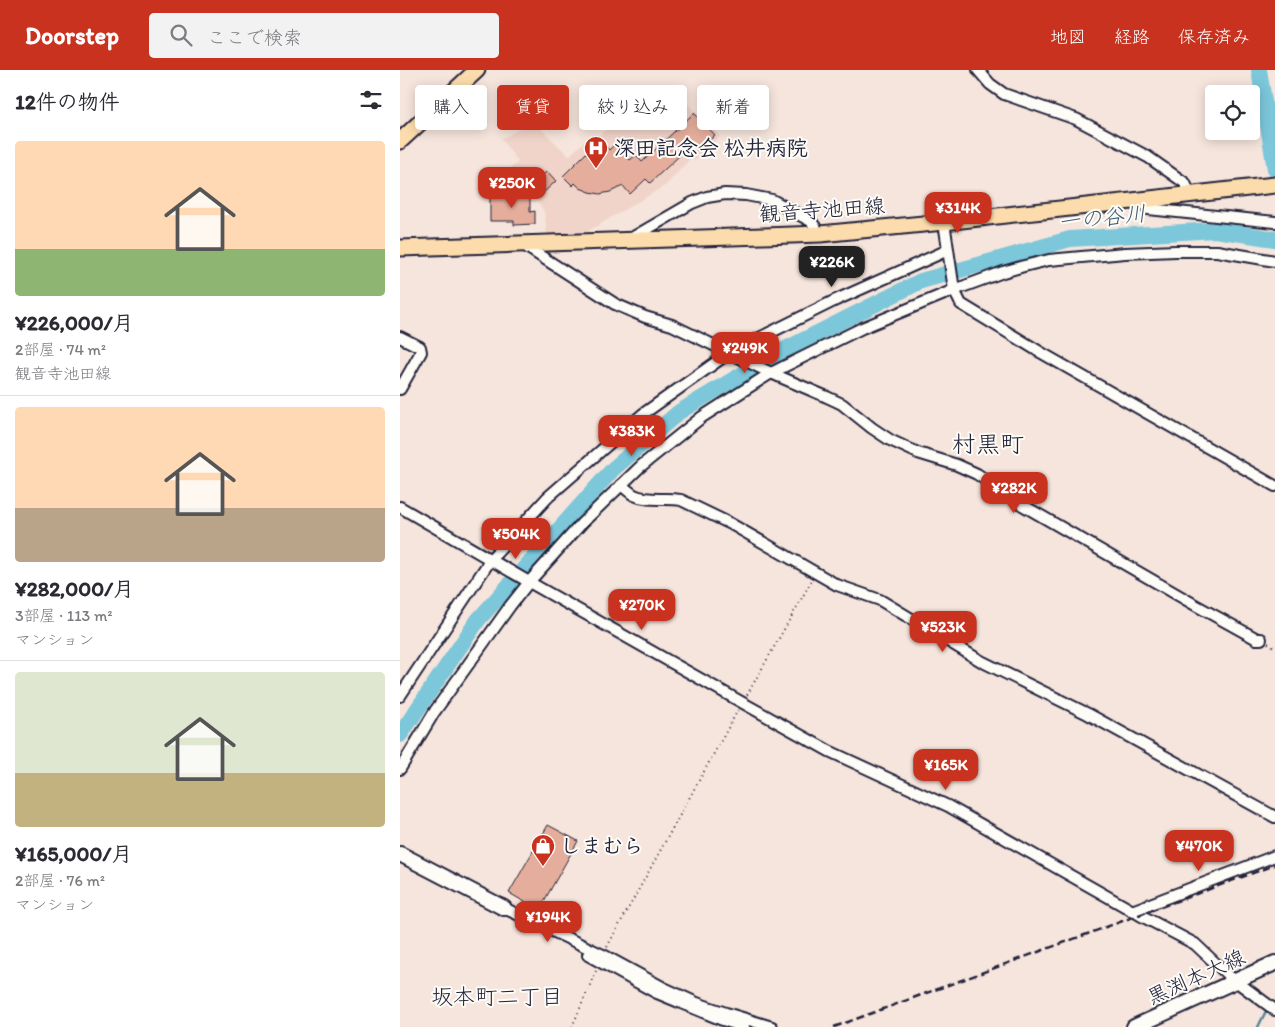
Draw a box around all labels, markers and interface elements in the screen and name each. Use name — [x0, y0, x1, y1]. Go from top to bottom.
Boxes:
search box — [149, 13, 499, 58]
text: Doorstep — [25, 21, 119, 50]
icon: search — [167, 21, 195, 49]
text: ここで検索 — [207, 26, 302, 49]
text: 地図 — [1050, 26, 1086, 48]
text: 経路 — [1114, 26, 1150, 48]
text: 保存済み — [1178, 26, 1250, 48]
chip: 購入 — [415, 85, 487, 130]
chip: 賃貸 — [497, 85, 569, 130]
chip: 絞り込み — [579, 85, 687, 130]
chip: 新着 — [697, 85, 769, 130]
map controls — [1205, 85, 1260, 140]
button: locate — [1205, 85, 1260, 140]
icon: filters — [357, 86, 385, 114]
text: 12件の物件 — [15, 89, 120, 114]
hospital icon: 深田記念会 松井病院 — [583, 135, 609, 169]
place label: 深田記念会 松井病院 — [614, 135, 808, 160]
pin: ¥250K — [477, 166, 547, 209]
text: ¥250K — [489, 173, 535, 192]
icon: home — [155, 174, 245, 264]
pin: ¥314K — [923, 191, 993, 234]
street label: 観音寺池田線 — [758, 193, 886, 226]
text: ¥314K — [936, 198, 980, 217]
water label: 一の谷川 — [1057, 199, 1147, 236]
pin: ¥226K — [797, 246, 867, 288]
text: ¥226K — [810, 252, 854, 271]
text: ¥226,000/月 — [15, 310, 134, 335]
pin: ¥249K — [710, 332, 780, 374]
text: ¥249K — [722, 338, 768, 357]
text: 2部屋 · 74 m² — [15, 340, 106, 359]
text: 観音寺池田線 — [15, 364, 111, 383]
pin: ¥383K — [597, 414, 667, 457]
text: ¥383K — [609, 421, 655, 440]
district label: 村黒町 — [952, 429, 1024, 458]
icon: home — [155, 439, 245, 529]
pin: ¥282K — [979, 472, 1049, 514]
text: ¥282K — [992, 478, 1036, 497]
pin: ¥504K — [481, 518, 551, 560]
text: ¥504K — [492, 524, 540, 543]
text: ¥282,000/月 — [15, 576, 134, 601]
pin: ¥270K — [607, 588, 677, 631]
text: ¥270K — [619, 595, 665, 614]
text: 3部屋 · 113 m² — [15, 606, 112, 625]
pin: ¥523K — [908, 610, 978, 653]
text: ¥523K — [921, 617, 965, 636]
text: マンション — [15, 630, 94, 649]
icon: home — [155, 704, 245, 794]
pin: ¥165K — [911, 748, 981, 791]
text: ¥165K — [924, 755, 968, 774]
pin: ¥470K — [1164, 830, 1234, 872]
shop icon: しまむら — [530, 833, 556, 867]
place label: しまむら — [560, 833, 644, 858]
text: ¥470K — [1176, 836, 1222, 855]
text: ¥165,000/月 — [15, 841, 132, 866]
text: 2部屋 · 76 m² — [15, 871, 105, 890]
text: マンション — [15, 895, 94, 914]
pin: ¥194K — [513, 900, 583, 943]
text: ¥194K — [526, 907, 570, 926]
street label: 黒渕本大線 — [1143, 944, 1249, 1009]
district label: 坂本町二丁目 — [431, 983, 563, 1010]

